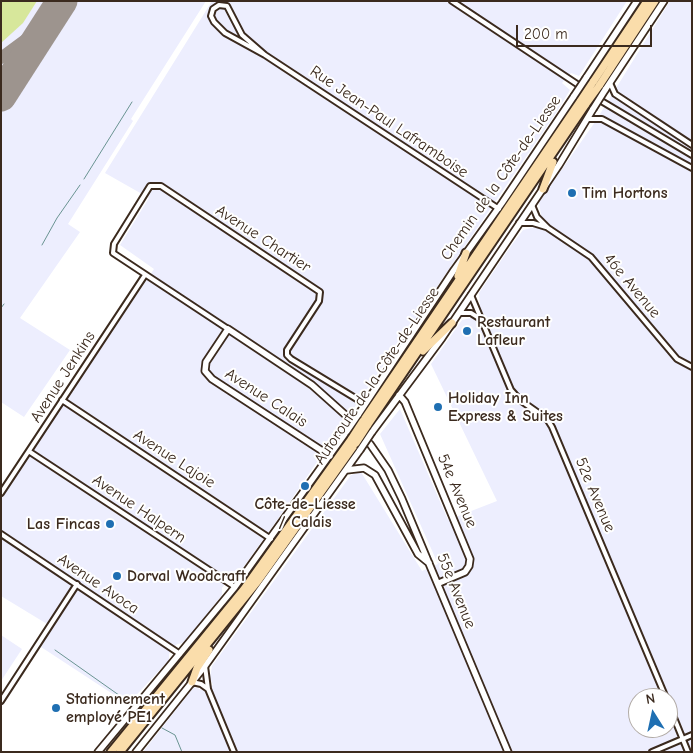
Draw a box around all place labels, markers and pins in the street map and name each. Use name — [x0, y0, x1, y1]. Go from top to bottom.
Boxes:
place label: Tim Hortons — [582, 183, 667, 203]
marker: Tim Hortons — [566, 187, 578, 199]
place label: Restaurant Lafleur — [477, 312, 550, 350]
marker: Restaurant Lafleur — [461, 325, 473, 337]
place label: Holiday Inn Express & Suites — [448, 388, 563, 426]
marker: Holiday Inn Express & Suites — [432, 401, 444, 413]
marker: Côte-de-Liesse / Calais — [299, 480, 311, 492]
place label: Côte-de-Liesse / Calais — [254, 494, 356, 532]
place label: Las Fincas — [27, 514, 100, 534]
marker: Las Fincas — [104, 518, 116, 530]
place label: Dorval Woodcraft — [127, 566, 246, 586]
marker: Dorval Woodcraft — [111, 570, 123, 582]
place label: Stationnement employé PE1 — [66, 689, 165, 727]
marker: Stationnement employé PE1 — [50, 702, 62, 714]

